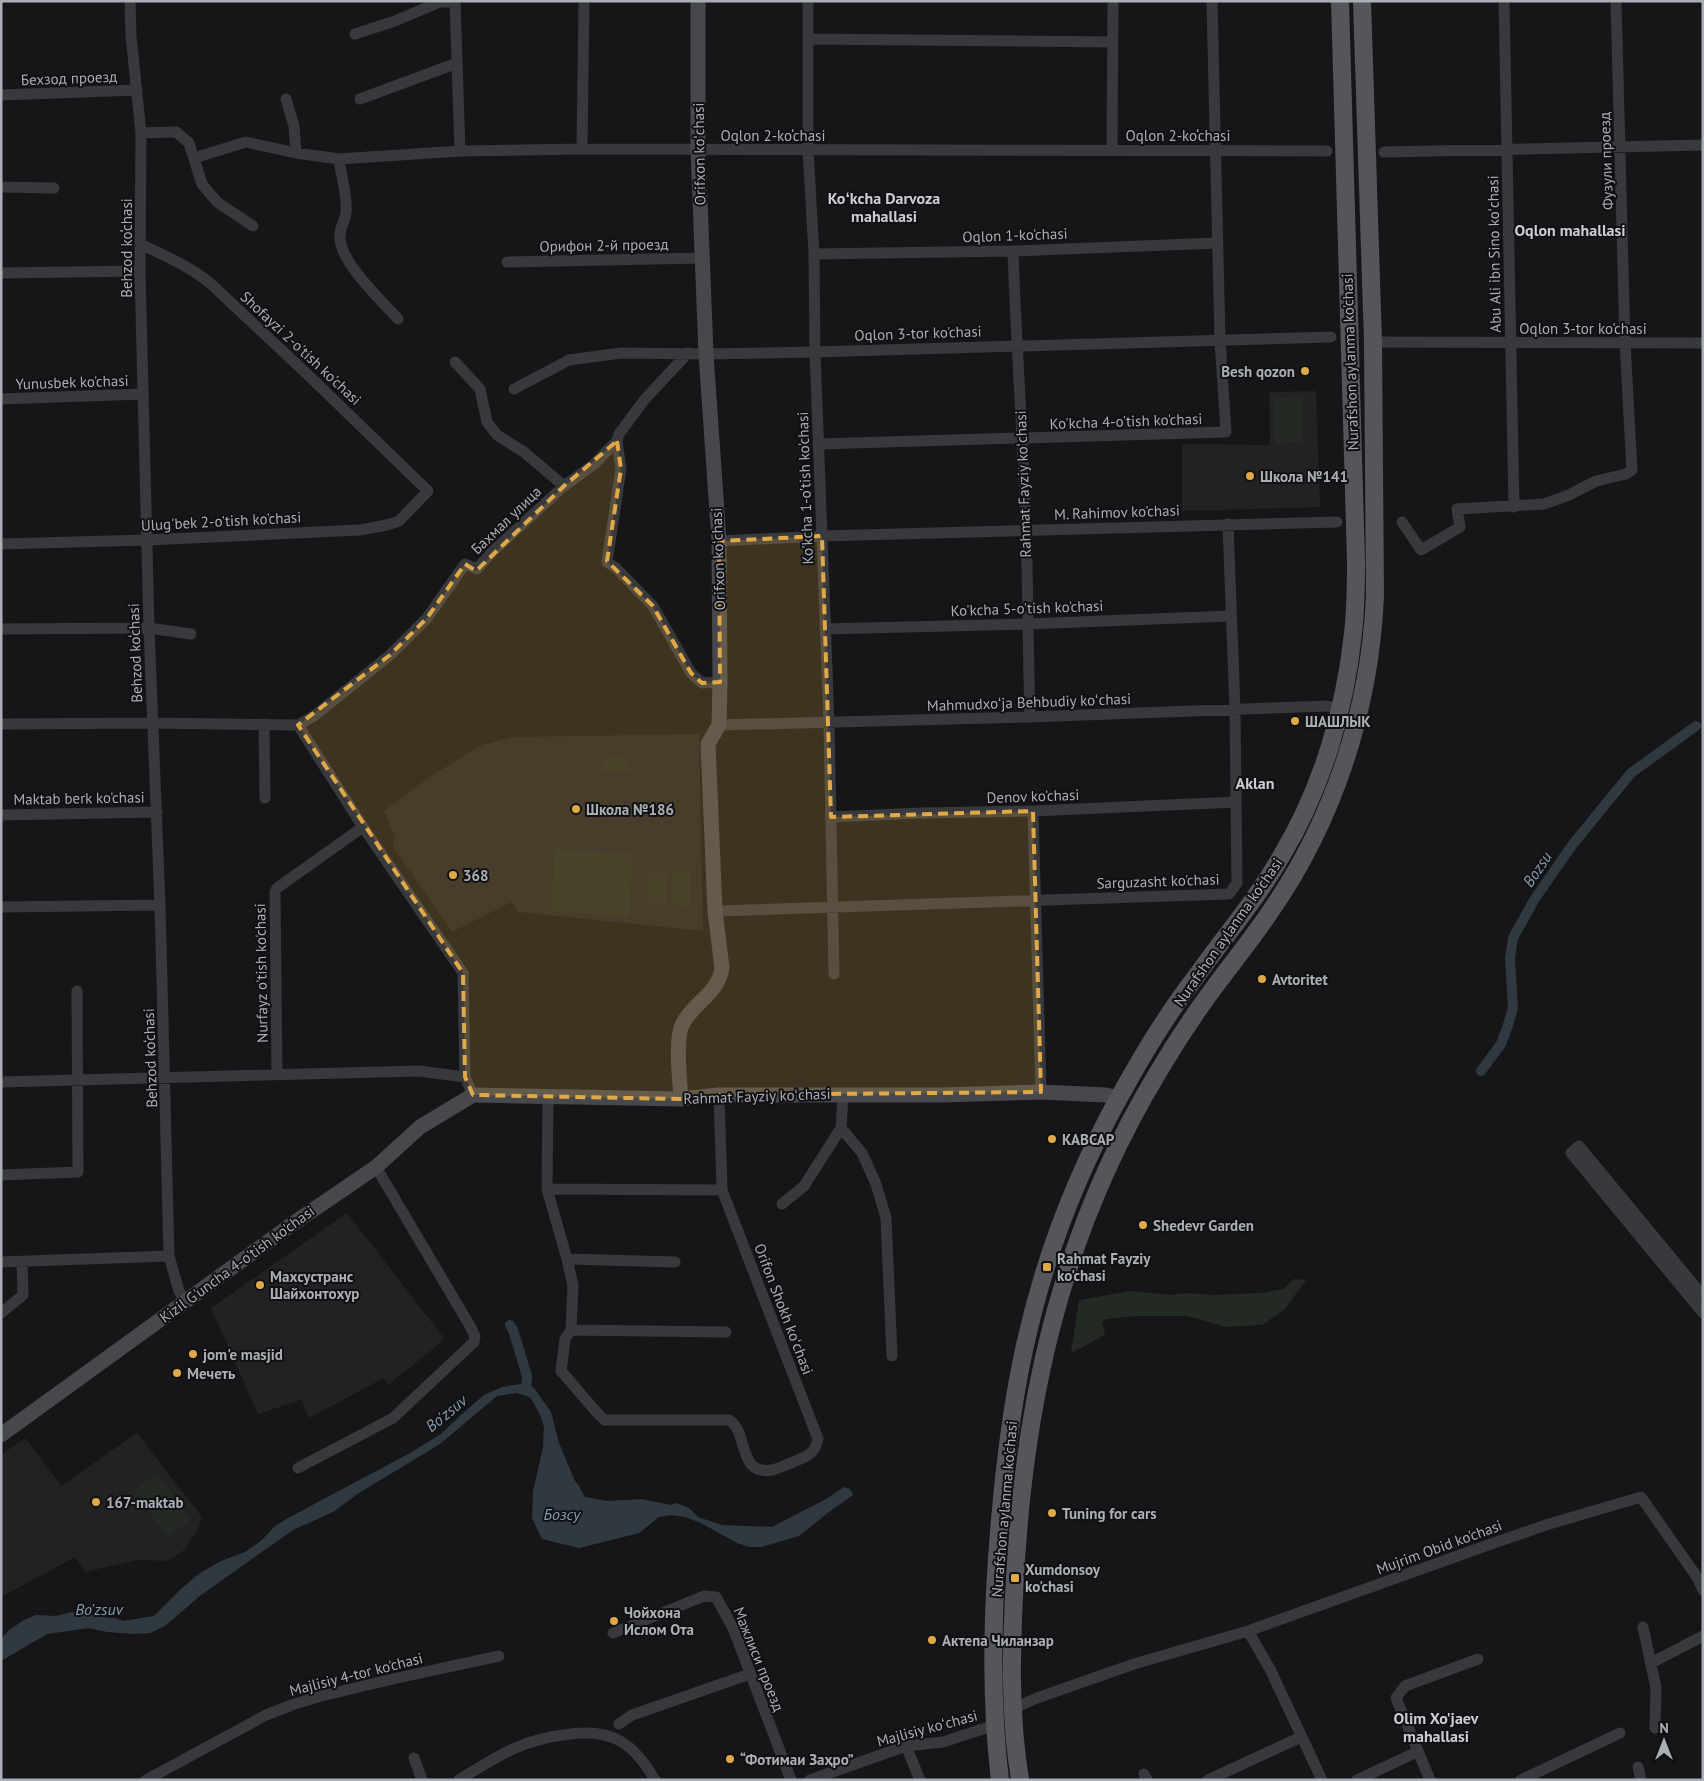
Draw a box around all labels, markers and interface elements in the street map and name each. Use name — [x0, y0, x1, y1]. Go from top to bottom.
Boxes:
street label: Бехзод проезд — [20, 67, 118, 89]
street label: Orifxon koʻchasi — [689, 102, 709, 206]
street label: Фузули проезд — [1595, 112, 1617, 210]
street label: Oqlon 2-ko‘chasi — [721, 126, 825, 145]
street label: Oqlon 2-ko‘chasi — [1126, 126, 1230, 145]
street label: Abu Ali ibn Sino koʻchasi — [1483, 175, 1505, 333]
district label: Koʻkcha Darvoza mahallasi — [828, 188, 940, 226]
street label: Behzod ko‘chasi — [117, 198, 136, 298]
district label: Oqlon mahallasi — [1514, 220, 1626, 240]
street label: Oqlon 1-ko'chasi — [962, 224, 1068, 246]
street label: Орифон 2-й проезд — [539, 234, 669, 256]
street label: Nurafshon aylanma ko'chasi — [1337, 273, 1363, 451]
street label: Shofayzi 2-o'tish ko'chasi — [237, 287, 365, 409]
street label: Oqlon 3-tor ko'chasi — [1519, 319, 1647, 338]
street label: Oqlon 3-tor ko'chasi — [854, 321, 982, 345]
place label: Besh qozon — [1221, 362, 1295, 381]
marker: Besh qozon — [1299, 365, 1311, 377]
street label: Yunusbek ko'chasi — [15, 371, 129, 393]
street label: Ko'kcha 4-o'tish ko'chasi — [1049, 409, 1203, 433]
street label: Rahmat Fayziy koʻchasi — [1011, 410, 1035, 558]
street label: Ko'kcha 1-o'tish ko'chasi — [793, 411, 817, 565]
place label: Школа №141 — [1260, 467, 1348, 486]
marker: Школа №141 — [1244, 470, 1256, 482]
street label: Бахмал улица — [467, 482, 545, 558]
street label: M. Rahimov ko'chasi — [1054, 500, 1180, 524]
street label: Ulug'bek 2-o'tish ko'chasi — [140, 507, 302, 535]
street label: Orifxon koʻchasi — [707, 507, 729, 611]
street label: Ko'kcha 5-o'tish ko'chasi — [950, 596, 1104, 620]
street label: Behzod ko‘chasi — [124, 603, 146, 703]
street label: Mahmudxoʻja Behbudiy koʻchasi — [926, 689, 1132, 715]
place label: ШАШЛЫК — [1305, 712, 1371, 731]
marker: ШАШЛЫК — [1289, 715, 1301, 727]
district label: Aklan — [1236, 773, 1274, 793]
street label: Denov ko'chasi — [986, 785, 1080, 807]
street label: Maktab berk ko'chasi — [13, 787, 145, 809]
place label: Школа №186 — [586, 800, 674, 819]
marker: Школа №186 — [570, 803, 582, 815]
water label: Bozsu — [1518, 848, 1556, 890]
street label: Nurafshon aylanma ko'chasi — [1169, 854, 1287, 1010]
place label: 368 — [463, 866, 489, 885]
marker: 368 — [447, 869, 459, 881]
street label: Sarguzasht ko'chasi — [1096, 869, 1220, 893]
street label: Nurfayz o'tish ko'chasi — [250, 903, 272, 1043]
place label: Avtoritet — [1272, 970, 1328, 989]
marker: Avtoritet — [1256, 973, 1268, 985]
street label: Behzod ko‘chasi — [139, 1008, 161, 1108]
street label: Rahmat Fayziy koʻchasi — [683, 1084, 831, 1108]
place label: КАВСАР — [1062, 1130, 1115, 1149]
marker: КАВСАР — [1046, 1133, 1058, 1145]
street label: Kizil G'uncha 4-o'tish ko'chasi — [156, 1201, 318, 1327]
place label: Shedevr Garden — [1153, 1216, 1254, 1235]
marker: Shedevr Garden — [1137, 1219, 1149, 1231]
street label: Orifon Shokh koʻchasi — [750, 1241, 818, 1377]
place label: Rahmat Fayziy ko'chasi — [1057, 1249, 1151, 1285]
marker: Rahmat Fayziy ko'chasi — [1041, 1261, 1053, 1273]
place label: Махсустранс Шайхонтохур — [270, 1267, 359, 1303]
marker: Махсустранс Шайхонтохур — [254, 1279, 266, 1291]
place label: jom'e masjid — [202, 1345, 283, 1364]
marker: jom'e masjid — [187, 1348, 199, 1360]
place label: Мечеть — [187, 1364, 236, 1383]
marker: Мечеть — [171, 1367, 183, 1379]
water label: Bo'zsuv — [421, 1389, 472, 1436]
street label: Nurafshon aylanma ko'chasi — [987, 1420, 1021, 1598]
place label: 167-maktab — [106, 1493, 184, 1512]
marker: 167-maktab — [90, 1496, 102, 1508]
water label: Бозсу — [544, 1504, 581, 1524]
place label: Tuning for cars — [1062, 1504, 1157, 1523]
marker: Tuning for cars — [1046, 1507, 1058, 1519]
street label: Mujrim Obid ko'chasi — [1374, 1515, 1504, 1579]
place label: Xumdonsoy ko'chasi — [1025, 1560, 1101, 1596]
marker: Xumdonsoy ko'chasi — [1009, 1572, 1021, 1584]
water label: Bo'zsuv — [75, 1599, 125, 1619]
place label: Чойхона Ислом Ота — [624, 1603, 694, 1639]
street label: Мажлиси проезд — [729, 1604, 789, 1714]
marker: Чойхона Ислом Ота — [608, 1615, 620, 1627]
place label: Актепа Чиланзар — [942, 1631, 1054, 1650]
marker: Актепа Чиланзар — [926, 1634, 938, 1646]
street label: Majlisiy 4-tor ko'chasi — [287, 1648, 425, 1700]
street label: Majlisiy koʻchasi — [874, 1705, 980, 1751]
district label: Olim Xo'jaev mahallasi — [1394, 1708, 1479, 1746]
north arrow — [1639, 1716, 1689, 1766]
text: N — [1659, 1719, 1669, 1737]
place label: “Фотимаи Заҳро” — [740, 1750, 854, 1769]
marker: “Фотимаи Заҳро” — [724, 1753, 736, 1765]

